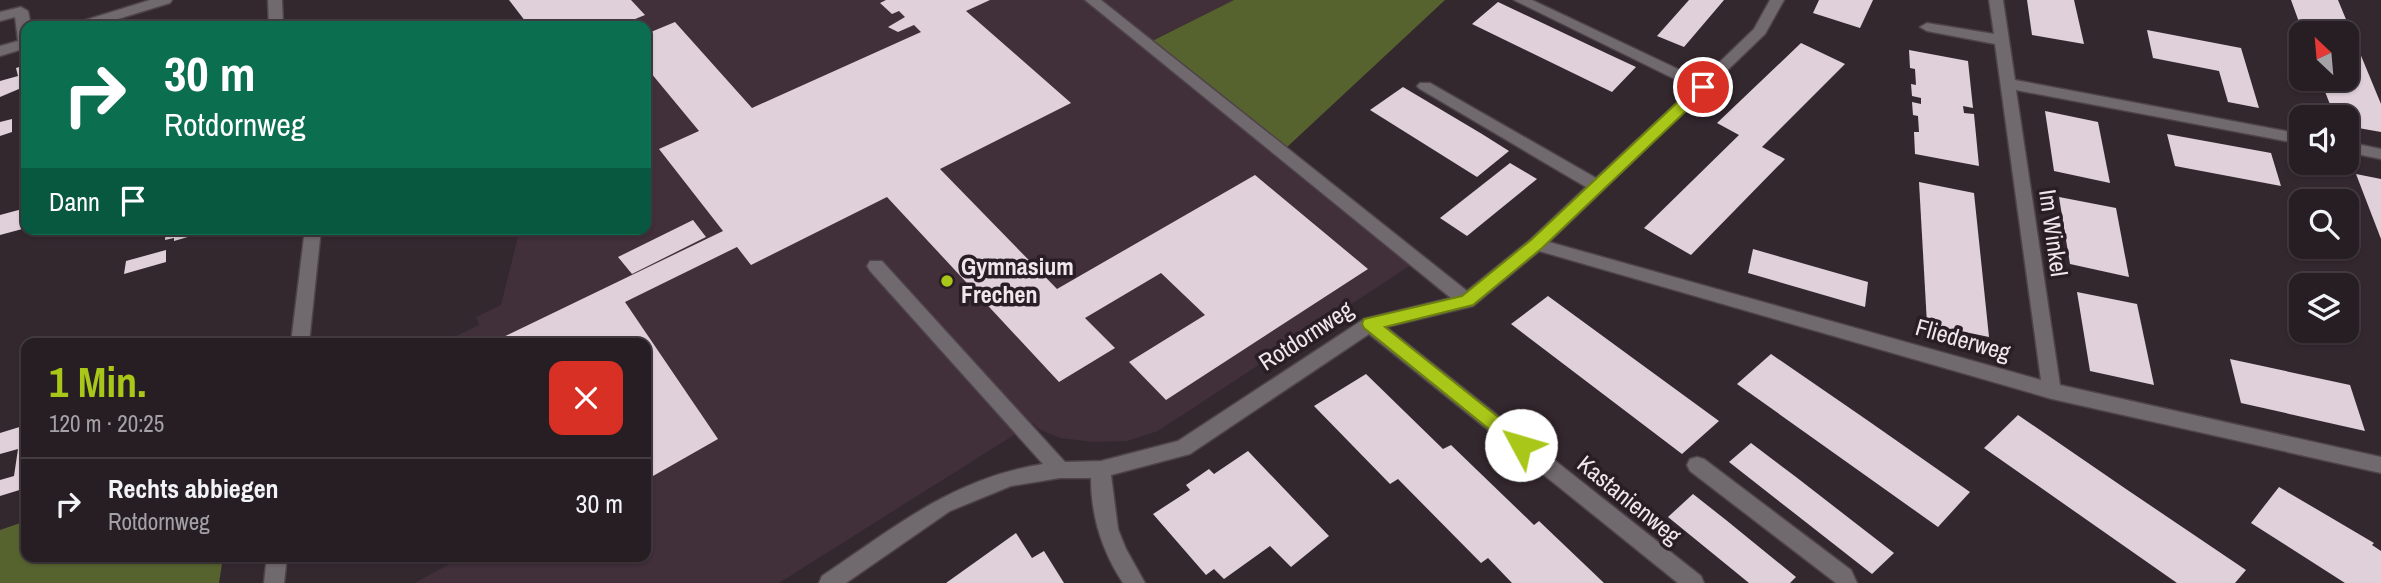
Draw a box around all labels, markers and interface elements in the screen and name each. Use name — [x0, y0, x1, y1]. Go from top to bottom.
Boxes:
north arrow — [2289, 21, 2359, 91]
map controls — [2289, 21, 2359, 343]
text: 30 m — [164, 40, 256, 106]
icon: right — [49, 49, 140, 140]
pin — [1673, 57, 1733, 117]
icon: arrive — [1684, 68, 1722, 106]
text: Rotdornweg — [164, 103, 305, 146]
button: sound — [2289, 105, 2359, 175]
icon: arrive — [114, 182, 152, 220]
text: Dann — [49, 184, 100, 219]
street label: Im Winkel — [2032, 187, 2076, 278]
button: search — [2289, 189, 2359, 259]
place label: Gymnasium Frechen — [961, 250, 1074, 310]
marker: Gymnasium Frechen — [939, 273, 955, 289]
button: layers — [2289, 273, 2359, 343]
street label: Rotdornweg — [1252, 293, 1359, 377]
street label: Fliederweg — [1912, 310, 2015, 368]
text: 1 Min. — [49, 354, 147, 410]
button: close — [549, 361, 623, 435]
text: 120 m · 20:25 — [49, 408, 164, 439]
position arrow — [1484, 408, 1558, 482]
street label: Kastanienweg — [1571, 448, 1688, 551]
text: Rechts abbiegen — [108, 471, 279, 506]
icon: right — [49, 485, 87, 523]
text: 30 m — [576, 486, 623, 521]
text: Rotdornweg — [108, 506, 210, 537]

